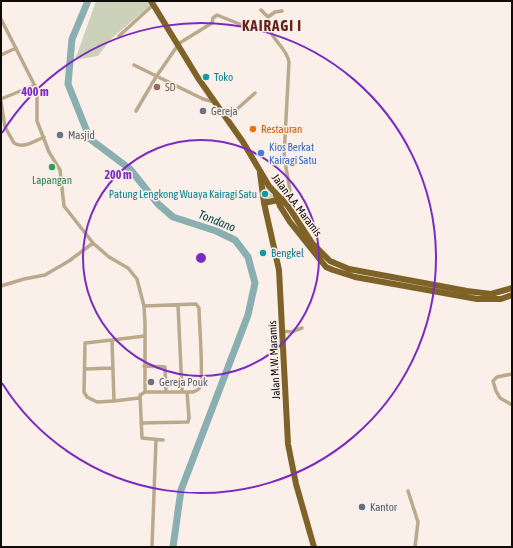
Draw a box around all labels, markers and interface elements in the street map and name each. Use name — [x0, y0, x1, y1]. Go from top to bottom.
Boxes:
district label: KAIRAGI I — [242, 17, 302, 34]
place label: Toko — [214, 71, 233, 83]
marker: Toko — [201, 72, 211, 82]
place label: SD — [165, 81, 176, 93]
marker: SD — [152, 82, 162, 92]
text: 400 m — [20, 85, 49, 99]
place label: Gereja — [211, 105, 238, 117]
marker: Gereja — [198, 106, 208, 116]
place label: Restauran — [261, 123, 302, 135]
marker: Restauran — [248, 124, 258, 134]
place label: Masjid — [68, 129, 95, 141]
marker: Masjid — [55, 130, 65, 140]
place label: Kios Berkat Kairagi Satu — [269, 141, 317, 166]
marker: Kios Berkat Kairagi Satu — [256, 148, 266, 158]
marker: Lapangan — [47, 162, 57, 172]
text: 200 m — [104, 168, 132, 182]
street label: Jalan A.A. Maramis — [270, 172, 324, 239]
place label: Lapangan — [32, 174, 72, 186]
place label: Patung Lengkong Wuaya Kairagi Satu — [109, 188, 257, 200]
marker: Patung Lengkong Wuaya Kairagi Satu — [260, 189, 270, 199]
water label: Tondano — [196, 207, 238, 235]
place label: Bengkel — [271, 247, 304, 259]
marker: Bengkel — [258, 248, 268, 258]
centre of rings — [194, 251, 208, 265]
street label: Jalan M.W. Maramis — [266, 320, 282, 400]
place label: Gereja Pouk — [159, 376, 208, 388]
marker: Gereja Pouk — [146, 377, 156, 387]
place label: Kantor — [370, 501, 398, 513]
marker: Kantor — [357, 502, 367, 512]

